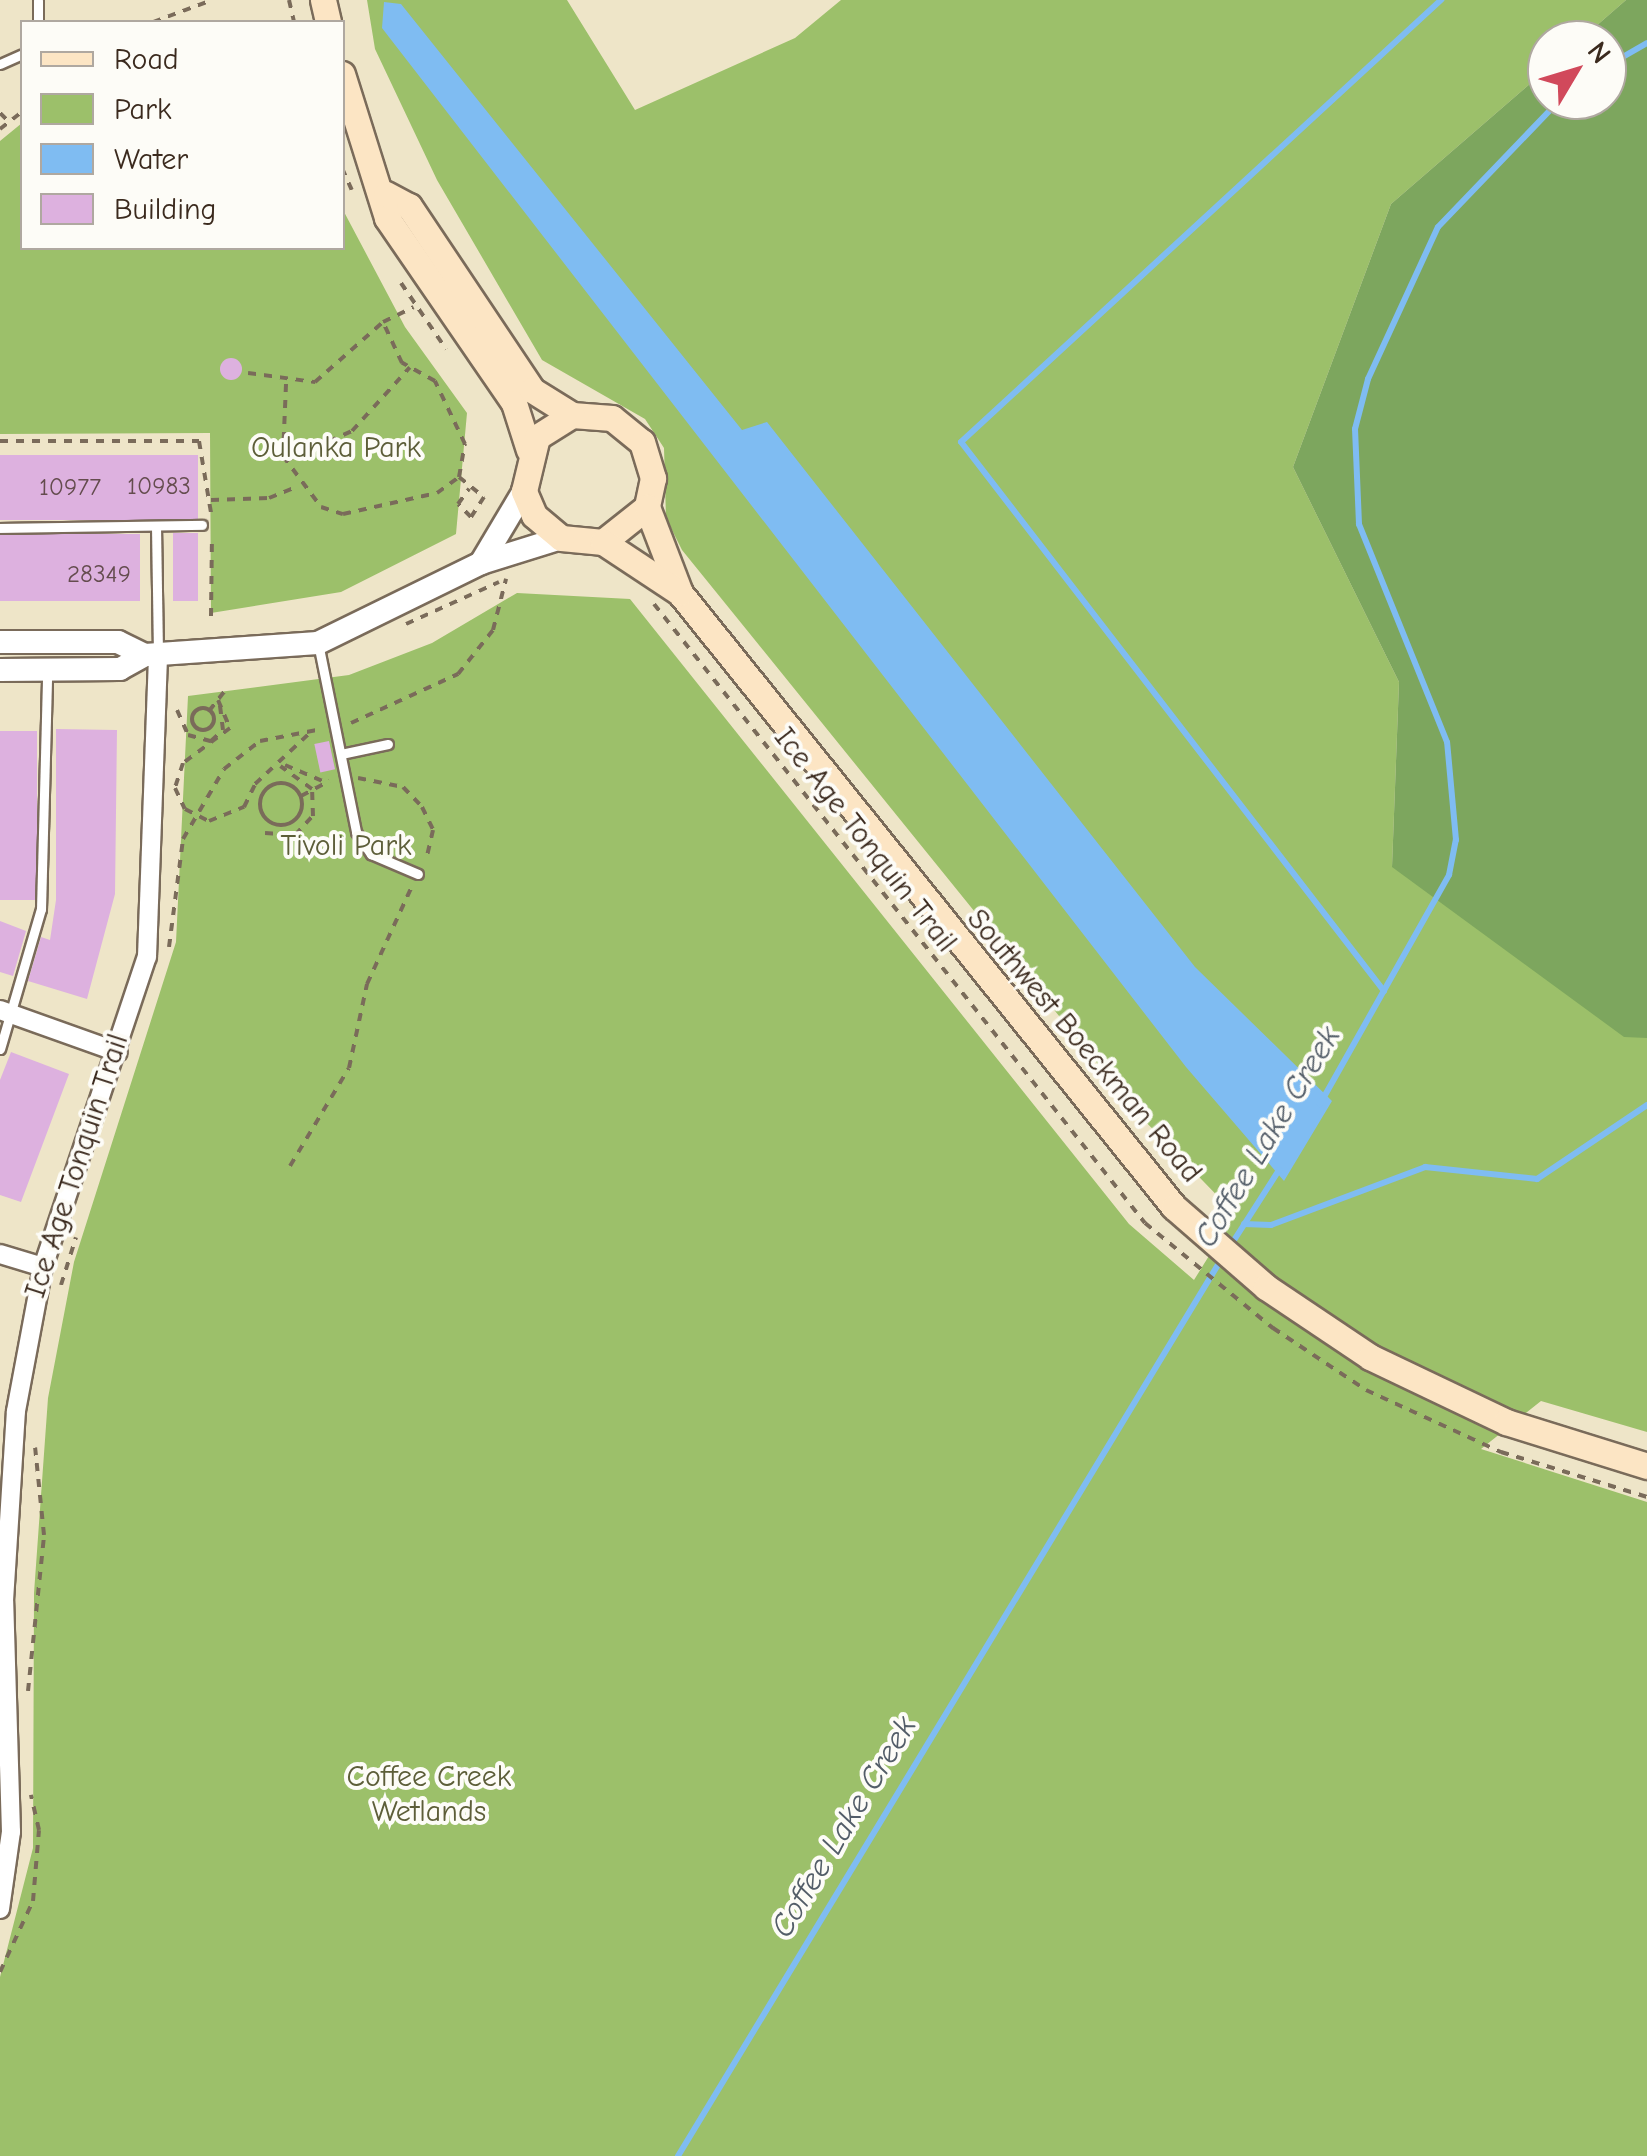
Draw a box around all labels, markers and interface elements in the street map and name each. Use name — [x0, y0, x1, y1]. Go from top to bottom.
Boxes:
legend — [20, 20, 345, 250]
north arrow — [1527, 20, 1627, 120]
text: N — [1581, 36, 1617, 70]
text: Road — [114, 42, 179, 77]
text: Park — [114, 92, 171, 127]
text: Water — [114, 142, 188, 177]
text: Building — [114, 192, 217, 227]
park label: Oulanka Park — [251, 430, 421, 466]
house number: 10983 — [127, 471, 191, 501]
house number: 10977 — [39, 472, 101, 502]
house number: 28349 — [67, 559, 131, 589]
street label: Ice Age Tonquin Trail — [766, 721, 964, 959]
park label: Tivoli Park — [280, 828, 412, 864]
street label: Southwest Boeckman Road — [959, 902, 1209, 1190]
water label: Coffee Lake Creek — [1187, 1020, 1349, 1254]
street label: Ice Age Tonquin Trail — [17, 1030, 137, 1302]
water label: Coffee Lake Creek — [763, 1710, 925, 1944]
park label: Coffee Creek Wetlands — [347, 1759, 511, 1830]

